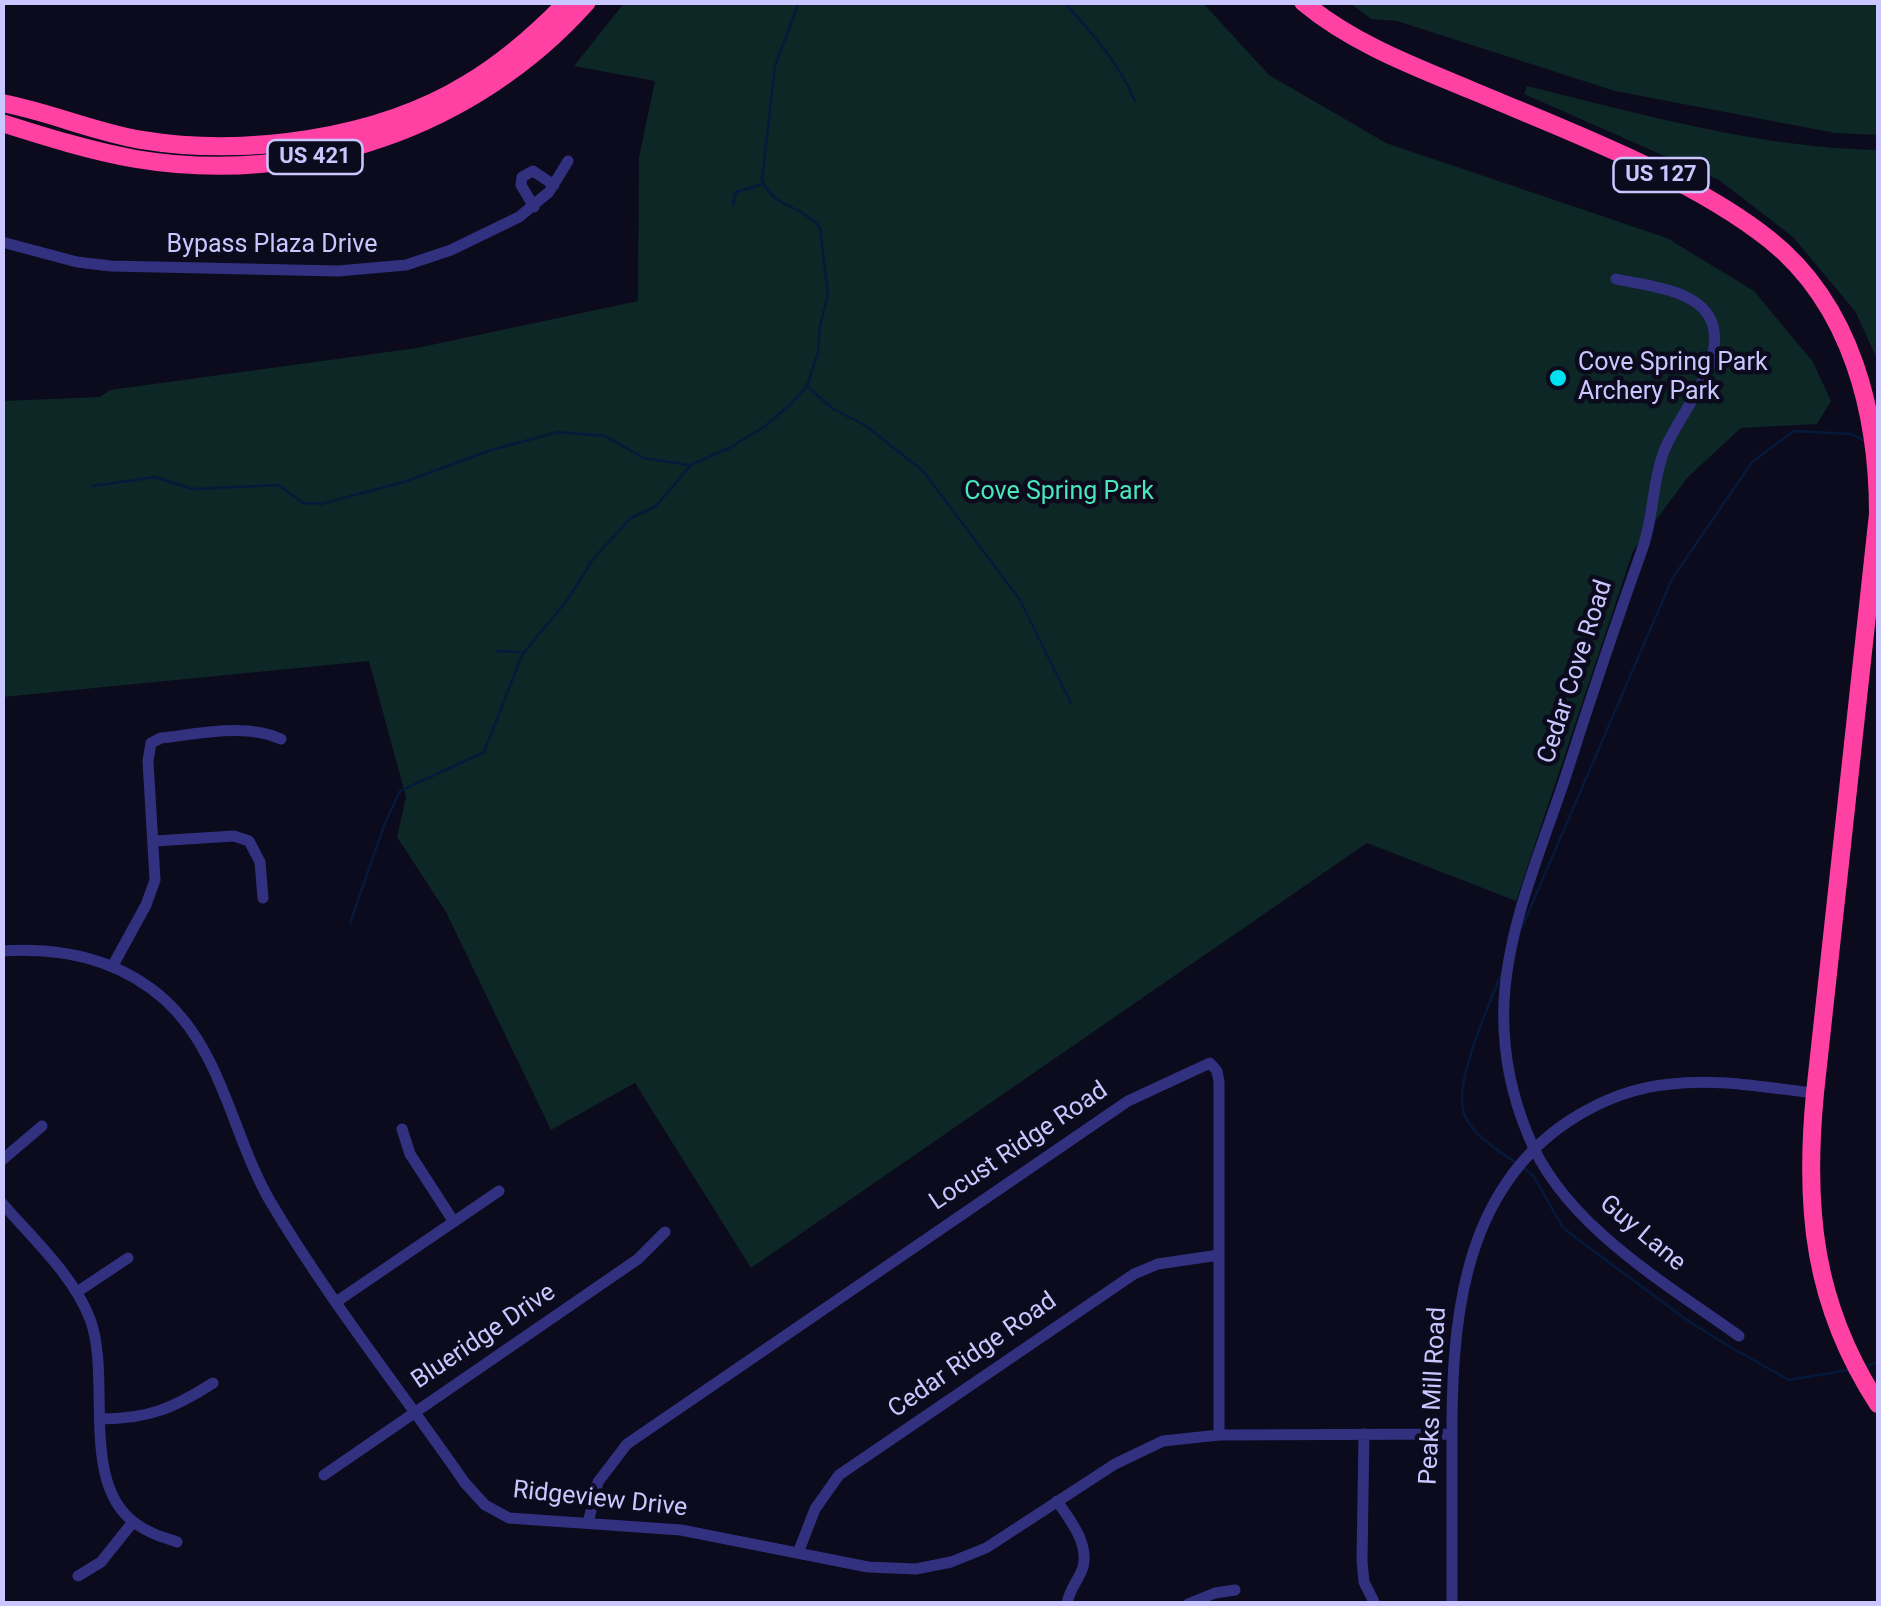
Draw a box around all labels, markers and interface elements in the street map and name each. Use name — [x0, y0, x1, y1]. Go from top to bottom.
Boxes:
road number: US 421 — [268, 140, 362, 174]
road number: US 127 — [1614, 158, 1708, 192]
street label: Bypass Plaza Drive — [167, 231, 377, 261]
place label: Cove Spring Park Archery Park — [1578, 349, 1768, 408]
marker: Cove Spring Park Archery Park — [1547, 367, 1569, 389]
park label: Cove Spring Park — [964, 478, 1154, 508]
street label: Cedar Cove Road — [1532, 577, 1620, 767]
street label: Locust Ridge Road — [924, 1076, 1114, 1218]
street label: Guy Lane — [1593, 1189, 1691, 1279]
street label: Blueridge Drive — [406, 1278, 562, 1396]
street label: Cedar Ridge Road — [883, 1287, 1063, 1425]
street label: Peaks Mill Road — [1414, 1306, 1454, 1486]
street label: Ridgeview Drive — [511, 1476, 689, 1524]

